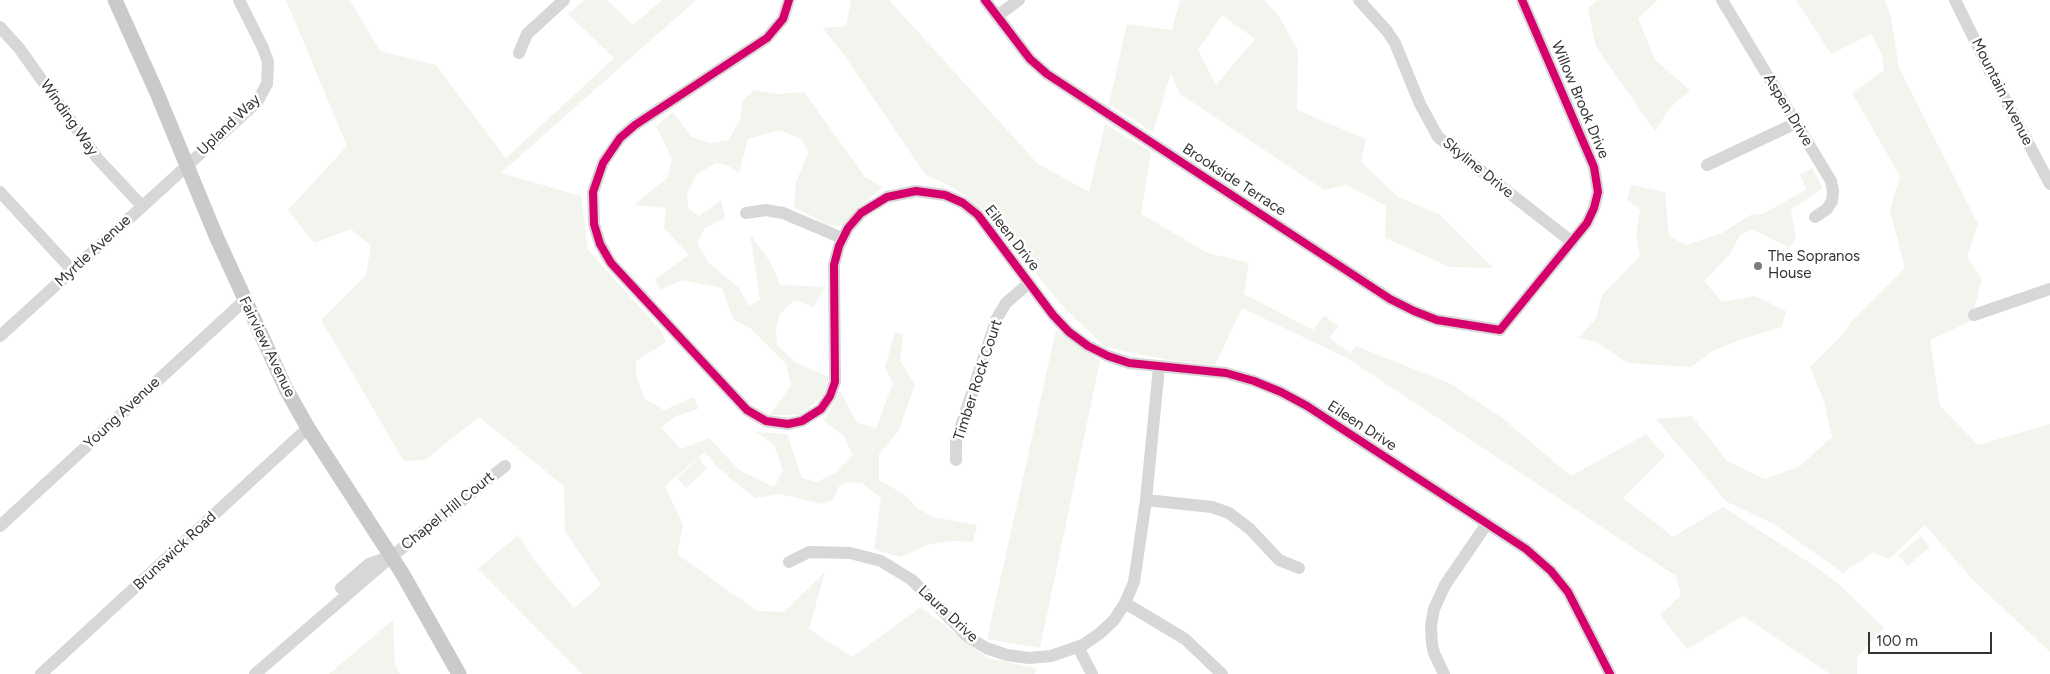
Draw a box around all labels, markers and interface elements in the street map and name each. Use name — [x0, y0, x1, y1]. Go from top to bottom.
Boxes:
street label: Mountain Avenue — [1967, 35, 2037, 149]
street label: Willow Brook Drive — [1547, 39, 1613, 161]
street label: Aspen Drive — [1759, 71, 1817, 149]
street label: Winding Way — [36, 77, 102, 159]
street label: Upland Way — [194, 91, 264, 159]
street label: Skyline Drive — [1439, 134, 1517, 202]
street label: Brookside Terrace — [1179, 140, 1289, 220]
street label: Eileen Drive — [981, 201, 1043, 275]
street label: Myrtle Avenue — [51, 211, 135, 291]
place label: The Sopranos House — [1768, 248, 1860, 283]
marker: The Sopranos House — [1752, 260, 1764, 272]
street label: Fairview Avenue — [235, 294, 299, 400]
street label: Timber Rock Court — [950, 317, 1006, 443]
street label: Young Avenue — [80, 373, 164, 453]
street label: Eileen Drive — [1324, 397, 1400, 455]
street label: Chapel Hill Court — [398, 468, 498, 554]
street label: Brunswick Road — [130, 508, 220, 594]
street label: Laura Drive — [914, 582, 982, 646]
scale bar — [1870, 622, 1994, 654]
text: 100 m — [1876, 632, 1918, 650]

